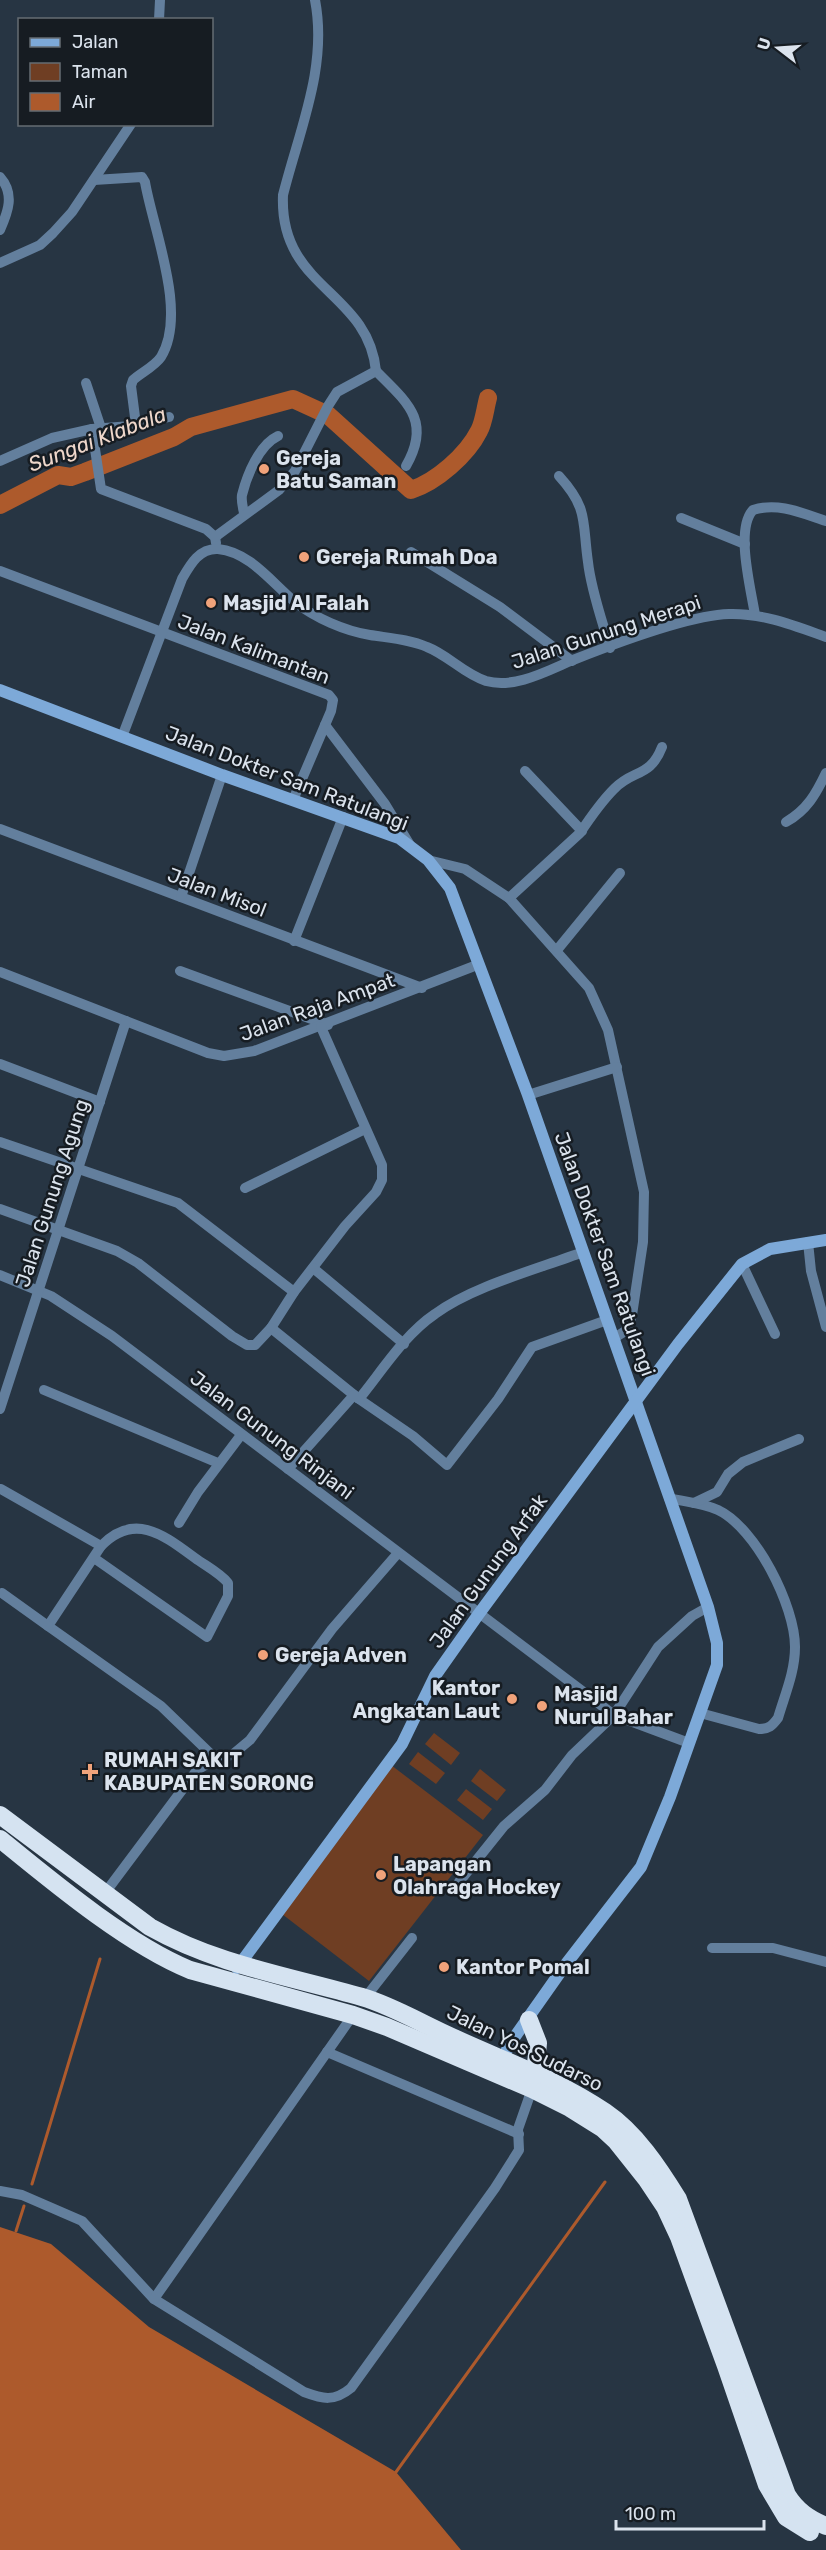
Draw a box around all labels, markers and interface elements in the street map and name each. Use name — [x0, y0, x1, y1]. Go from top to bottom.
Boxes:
legend — [18, 18, 213, 126]
north arrow — [748, 18, 808, 78]
text: Jalan — [72, 31, 119, 53]
text: U — [753, 35, 775, 52]
text: Taman — [72, 61, 128, 83]
text: Air — [72, 91, 95, 113]
water label: Sungai Klabala — [25, 401, 169, 477]
place label: Gereja Batu Saman — [276, 446, 396, 493]
marker: Gereja Batu Saman — [257, 462, 271, 476]
place label: Gereja Rumah Doa — [316, 545, 498, 569]
marker: Gereja Rumah Doa — [297, 550, 311, 564]
street label: Jalan Gunung Merapi — [508, 590, 704, 674]
place label: Masjid Al Falah — [223, 591, 369, 615]
marker: Masjid Al Falah — [204, 596, 218, 610]
street label: Jalan Kalimantan — [175, 609, 333, 689]
street label: Jalan Dokter Sam Ratulangi — [162, 721, 412, 835]
street label: Jalan Misol — [164, 862, 270, 922]
street label: Jalan Raja Ampat — [236, 968, 398, 1046]
street label: Jalan Gunung Agung — [10, 1096, 94, 1290]
street label: Jalan Dokter Sam Ratulangi — [550, 1129, 660, 1379]
street label: Jalan Gunung Rinjani — [186, 1366, 358, 1504]
street label: Jalan Gunung Arfak — [424, 1489, 552, 1653]
place label: Gereja Adven — [275, 1643, 407, 1667]
marker: Gereja Adven — [256, 1648, 270, 1662]
place label: Kantor Angkatan Laut — [353, 1676, 500, 1723]
place label: Masjid Nurul Bahar — [554, 1682, 673, 1729]
marker: Kantor Angkatan Laut — [505, 1692, 519, 1706]
marker: Masjid Nurul Bahar — [535, 1699, 549, 1713]
place label: RUMAH SAKIT KABUPATEN SORONG — [104, 1748, 314, 1795]
marker: RUMAH SAKIT KABUPATEN SORONG — [81, 1763, 99, 1781]
place label: Lapangan Olahraga Hockey — [393, 1852, 561, 1899]
marker: Lapangan Olahraga Hockey — [374, 1868, 388, 1882]
place label: Kantor Pomal — [456, 1955, 590, 1979]
marker: Kantor Pomal — [437, 1960, 451, 1974]
street label: Jalan Yos Sudarso — [443, 2000, 607, 2096]
scale bar — [616, 2493, 764, 2531]
text: 100 m — [625, 2503, 676, 2525]

